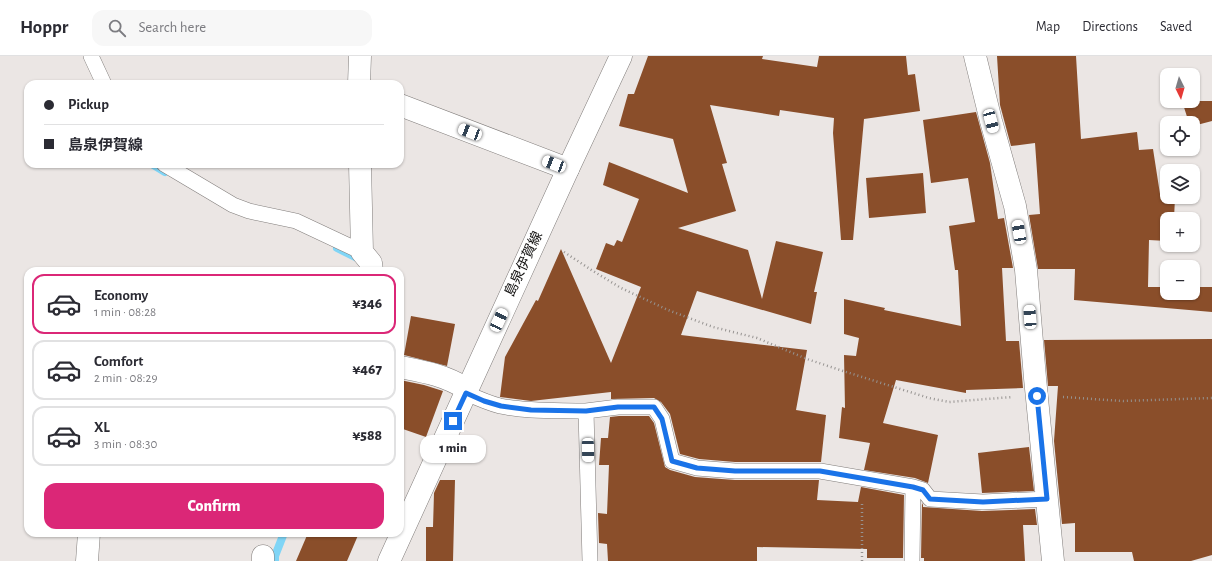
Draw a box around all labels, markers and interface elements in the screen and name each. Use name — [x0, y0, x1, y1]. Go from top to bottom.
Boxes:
search box — [92, 10, 372, 46]
icon: search — [106, 17, 128, 39]
text: Hoppr — [20, 18, 68, 37]
text: Search here — [138, 20, 206, 35]
text: Map — [1036, 20, 1060, 34]
text: Directions — [1082, 20, 1138, 34]
text: Saved — [1160, 20, 1192, 34]
north arrow — [1160, 68, 1200, 108]
map controls — [1160, 68, 1200, 300]
text: Pickup — [68, 97, 109, 112]
car — [982, 108, 1000, 134]
button: locate — [1160, 116, 1200, 156]
car — [457, 122, 483, 142]
text: 島泉伊賀線 — [68, 138, 143, 153]
car — [541, 154, 567, 174]
button: layers — [1160, 164, 1200, 204]
button: + — [1160, 212, 1200, 252]
car — [1011, 219, 1027, 245]
street label: 島泉伊賀線 — [501, 228, 545, 299]
button: − — [1160, 260, 1200, 300]
icon: car — [46, 286, 82, 322]
text: Economy — [94, 288, 148, 303]
text: ¥346 — [352, 296, 382, 311]
car — [1023, 305, 1037, 329]
text: 1 min · 08:28 — [94, 306, 156, 319]
car — [488, 307, 510, 333]
icon: car — [46, 352, 82, 388]
text: Comfort — [94, 354, 143, 369]
text: ¥467 — [352, 362, 382, 377]
text: 2 min · 08:29 — [94, 372, 158, 385]
route start — [1028, 387, 1046, 405]
route end — [444, 412, 462, 430]
icon: car — [46, 418, 82, 454]
text: XL — [94, 420, 110, 435]
text: ¥588 — [352, 428, 382, 443]
callout: 1 min — [420, 435, 486, 463]
text: 3 min · 08:30 — [94, 438, 157, 451]
car — [582, 438, 594, 462]
text: 1 min — [439, 442, 467, 455]
button: Confirm — [44, 483, 384, 529]

